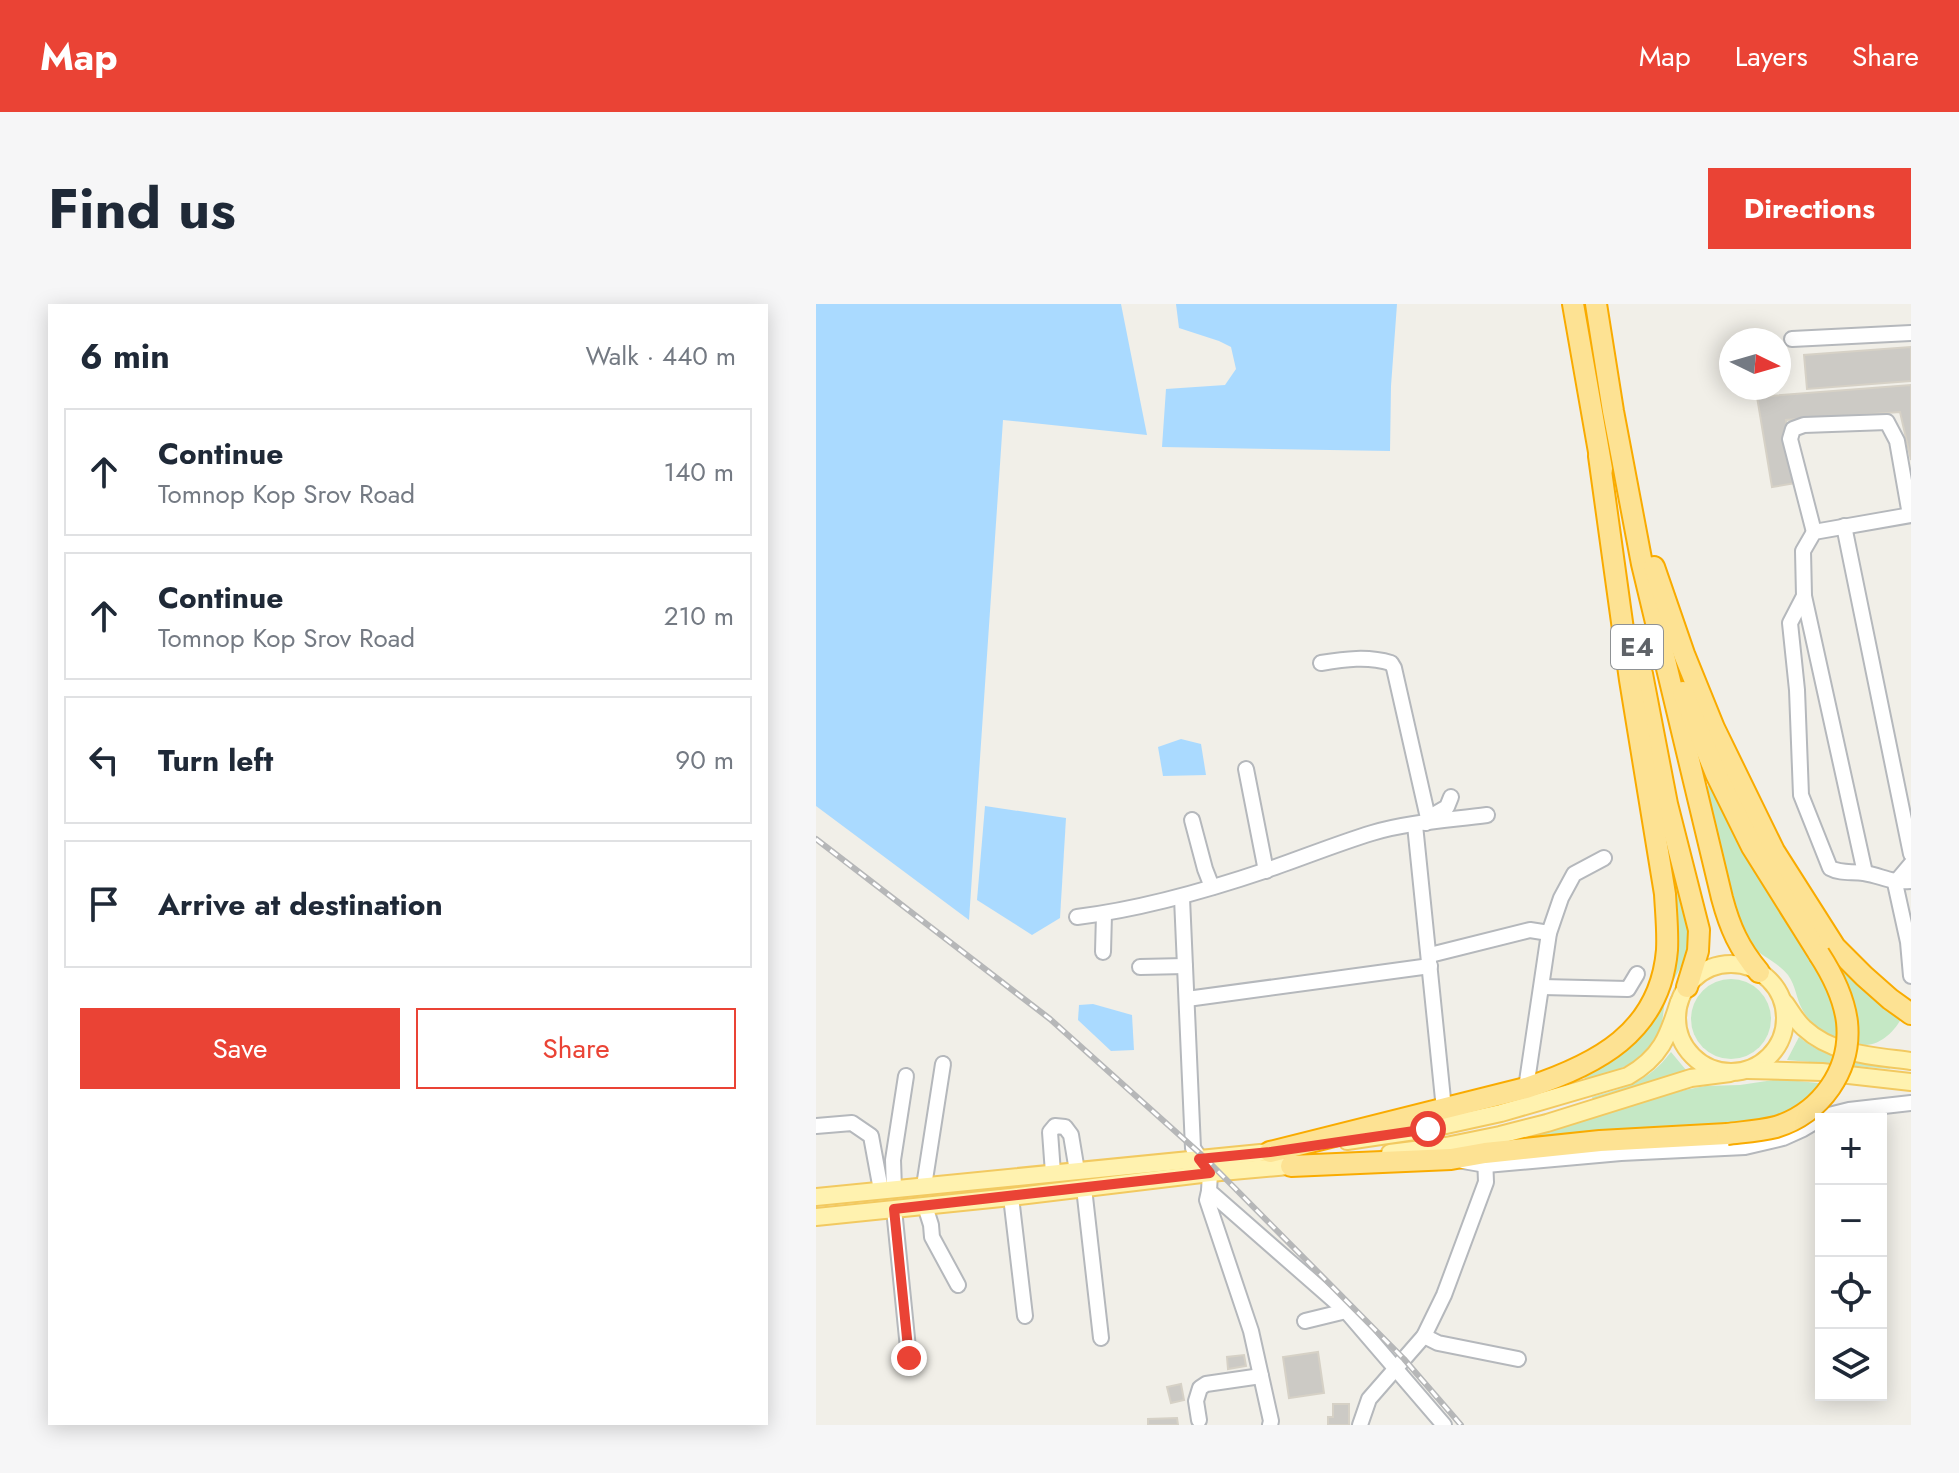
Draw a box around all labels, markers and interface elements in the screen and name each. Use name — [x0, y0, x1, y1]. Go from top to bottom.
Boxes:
text: Map — [40, 29, 118, 84]
text: Map — [1639, 36, 1691, 77]
text: Layers — [1735, 36, 1808, 77]
text: Share — [1852, 36, 1919, 77]
text: Find us — [48, 168, 236, 249]
button: Directions — [1708, 168, 1911, 249]
north arrow — [1719, 328, 1791, 400]
text: 6 min — [80, 332, 170, 381]
text: Walk · 440 m — [586, 337, 736, 375]
text: Continue — [158, 432, 284, 475]
icon: ahead — [82, 450, 126, 494]
text: 140 m — [663, 453, 734, 491]
text: Tomnop Kop Srov Road — [158, 475, 415, 513]
text: Continue — [158, 576, 284, 619]
icon: ahead — [82, 594, 126, 638]
text: 210 m — [664, 597, 734, 635]
text: Tomnop Kop Srov Road — [158, 619, 415, 657]
road number: E4 — [1611, 625, 1663, 669]
icon: left — [82, 738, 126, 782]
text: Turn left — [158, 739, 273, 782]
text: 90 m — [675, 741, 734, 779]
icon: arrive — [82, 882, 126, 926]
text: Arrive at destination — [158, 883, 443, 926]
button: Save — [80, 1008, 400, 1089]
button: Share — [416, 1008, 736, 1089]
route start — [1410, 1111, 1446, 1147]
map controls — [1815, 1113, 1887, 1401]
button: + — [1815, 1113, 1887, 1185]
button: − — [1815, 1185, 1887, 1257]
button: locate — [1815, 1257, 1887, 1329]
button: layers — [1815, 1329, 1887, 1401]
route end — [891, 1340, 927, 1376]

